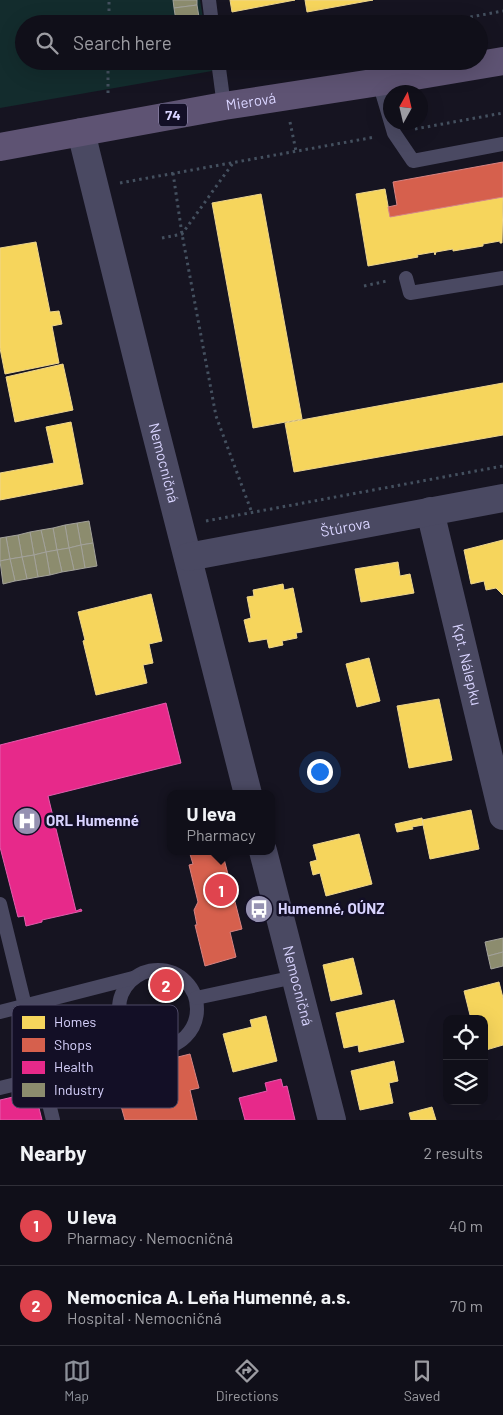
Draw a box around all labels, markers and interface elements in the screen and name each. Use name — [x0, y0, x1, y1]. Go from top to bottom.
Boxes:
search box — [15, 15, 488, 70]
icon: search — [33, 29, 61, 57]
text: Search here — [73, 31, 172, 54]
north arrow — [383, 85, 428, 130]
street label: Mierová — [224, 88, 277, 114]
road number: 74 — [159, 104, 187, 126]
street label: Nemocničná — [146, 421, 183, 505]
street label: Štúrova — [319, 513, 371, 540]
street label: Kpt. Nálepku — [449, 622, 486, 707]
your location — [307, 759, 333, 785]
popup — [167, 790, 275, 855]
text: U leva — [186, 802, 236, 825]
hospital icon: ORL Humenné — [12, 806, 42, 836]
place label: ORL Humenné — [46, 811, 139, 829]
text: Pharmacy — [186, 825, 256, 844]
pin: 1 — [205, 871, 237, 909]
bus stop icon: Humenné, OÚNZ — [244, 894, 274, 924]
place label: Humenné, OÚNZ — [278, 899, 385, 917]
street label: Nemocničná — [280, 943, 317, 1027]
pin: 2 — [150, 966, 182, 1004]
legend — [12, 1005, 178, 1108]
text: Homes — [54, 1013, 97, 1030]
map controls — [443, 1015, 488, 1105]
button: locate — [443, 1015, 488, 1060]
text: Shops — [54, 1036, 92, 1053]
text: Health — [54, 1058, 94, 1075]
button: layers — [443, 1060, 488, 1105]
text: Industry — [54, 1081, 105, 1098]
text: Nearby — [20, 1140, 86, 1165]
text: 2 results — [424, 1143, 483, 1162]
text: U leva — [67, 1205, 117, 1228]
text: 1 — [33, 1216, 39, 1235]
text: 40 m — [449, 1216, 483, 1235]
text: Pharmacy · Nemocničná — [67, 1228, 233, 1247]
text: Nemocnica A. Leňa Humenné, a.s. — [67, 1285, 351, 1308]
text: 2 — [32, 1296, 40, 1315]
text: 70 m — [450, 1296, 483, 1315]
text: Hospital · Nemocničná — [67, 1308, 222, 1327]
tab: Map — [63, 1357, 91, 1404]
tab: Directions — [216, 1357, 278, 1404]
tab: Saved — [404, 1357, 440, 1404]

